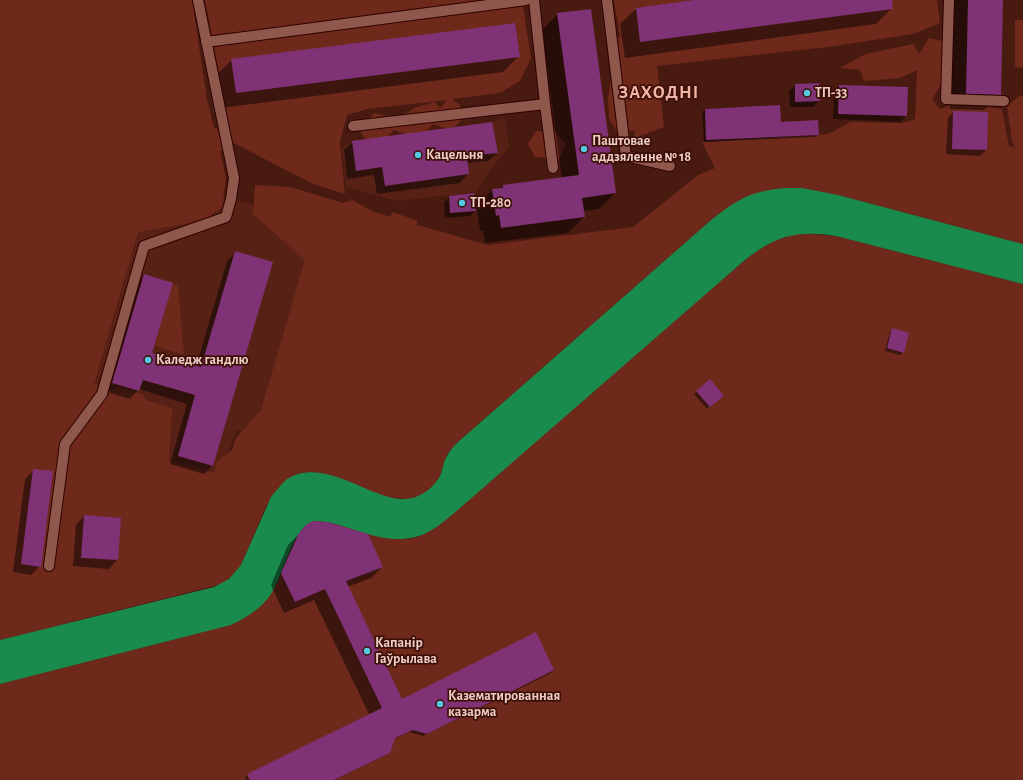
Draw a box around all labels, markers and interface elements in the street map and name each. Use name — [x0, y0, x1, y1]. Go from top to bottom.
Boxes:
district label: ЗАХОДНІ — [619, 84, 699, 102]
place label: ТП-33 — [815, 86, 847, 100]
marker: ТП-33 — [802, 88, 812, 98]
place label: Паштовае аддзяленне № 18 — [592, 134, 691, 164]
marker: Паштовае аддзяленне № 18 — [579, 144, 589, 154]
place label: Кацельня — [426, 148, 483, 162]
marker: Кацельня — [413, 150, 423, 160]
place label: ТП-280 — [470, 196, 511, 210]
marker: ТП-280 — [457, 198, 467, 208]
place label: Каледж гандлю — [156, 353, 249, 367]
marker: Каледж гандлю — [143, 355, 153, 365]
place label: Капанір Гаўрылава — [375, 636, 437, 666]
marker: Капанір Гаўрылава — [362, 646, 372, 656]
place label: Казематированная казарма — [448, 689, 560, 719]
marker: Казематированная казарма — [435, 699, 445, 709]

